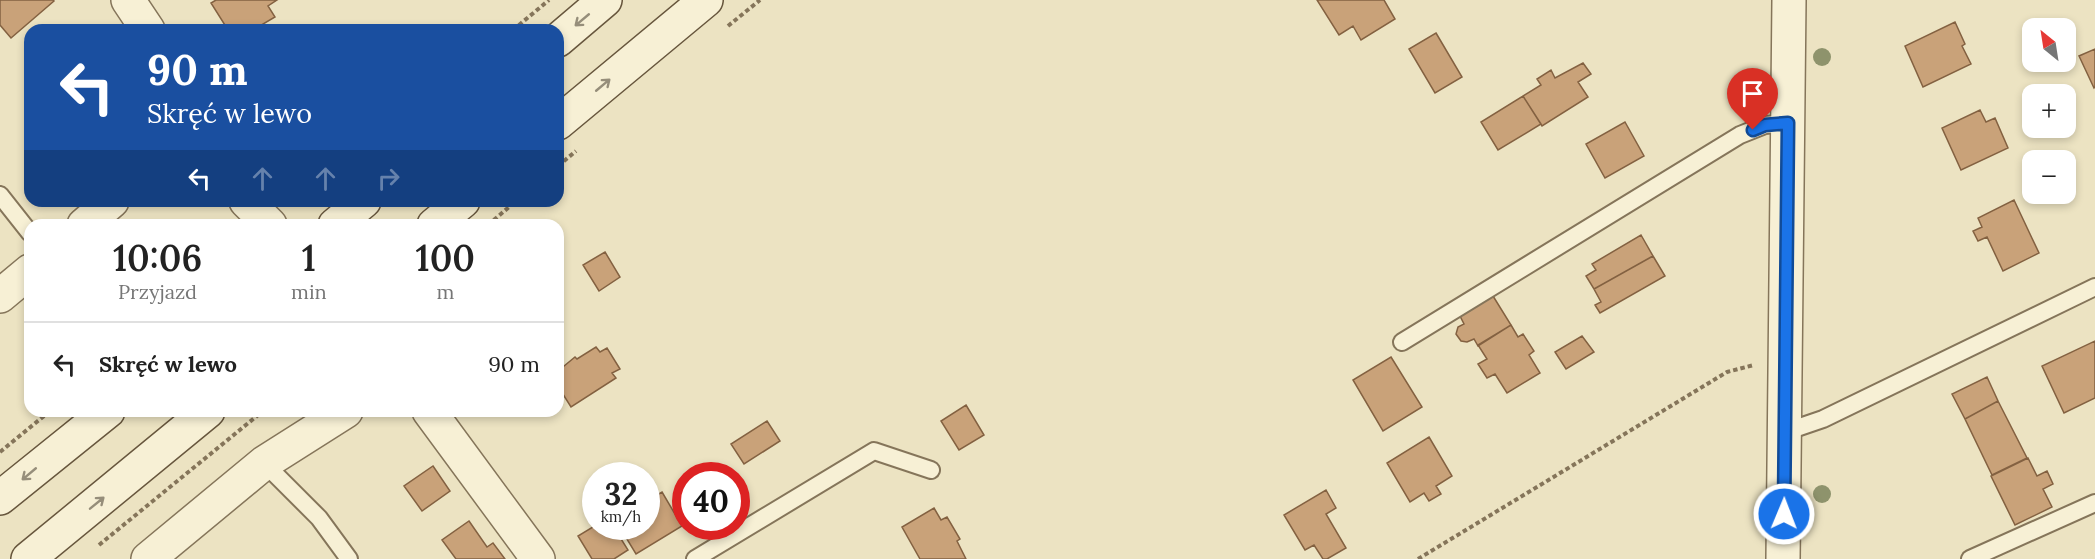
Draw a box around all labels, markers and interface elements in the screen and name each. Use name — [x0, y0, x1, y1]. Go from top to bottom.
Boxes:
one-way arrow — [575, 13, 590, 27]
north arrow — [2022, 18, 2076, 72]
map controls — [2022, 18, 2076, 204]
text: 90 m — [147, 43, 248, 97]
icon: left — [48, 48, 126, 126]
pin — [1727, 68, 1778, 130]
icon: arrive — [1736, 77, 1769, 110]
one-way arrow — [595, 79, 611, 92]
button: + — [2022, 84, 2076, 138]
text: Skręć w lewo — [147, 96, 312, 130]
button: − — [2022, 150, 2076, 204]
icon: left — [183, 162, 216, 195]
icon: ahead — [246, 162, 279, 195]
icon: ahead — [309, 162, 342, 195]
icon: right — [372, 162, 405, 195]
text: 10:06 — [113, 235, 202, 281]
text: 1 — [302, 235, 316, 281]
text: 100 — [416, 235, 475, 281]
text: Przyjazd — [118, 279, 197, 304]
text: min — [291, 279, 327, 304]
text: m — [436, 279, 454, 304]
icon: left — [48, 348, 81, 381]
text: Skręć w lewo — [99, 350, 237, 378]
text: 90 m — [488, 350, 540, 378]
speed limit sign: 40 — [672, 462, 750, 540]
one-way arrow — [21, 467, 37, 480]
text: 32 — [605, 475, 637, 513]
position arrow — [1752, 482, 1816, 546]
one-way arrow — [89, 496, 105, 509]
text: km/h — [601, 507, 641, 526]

